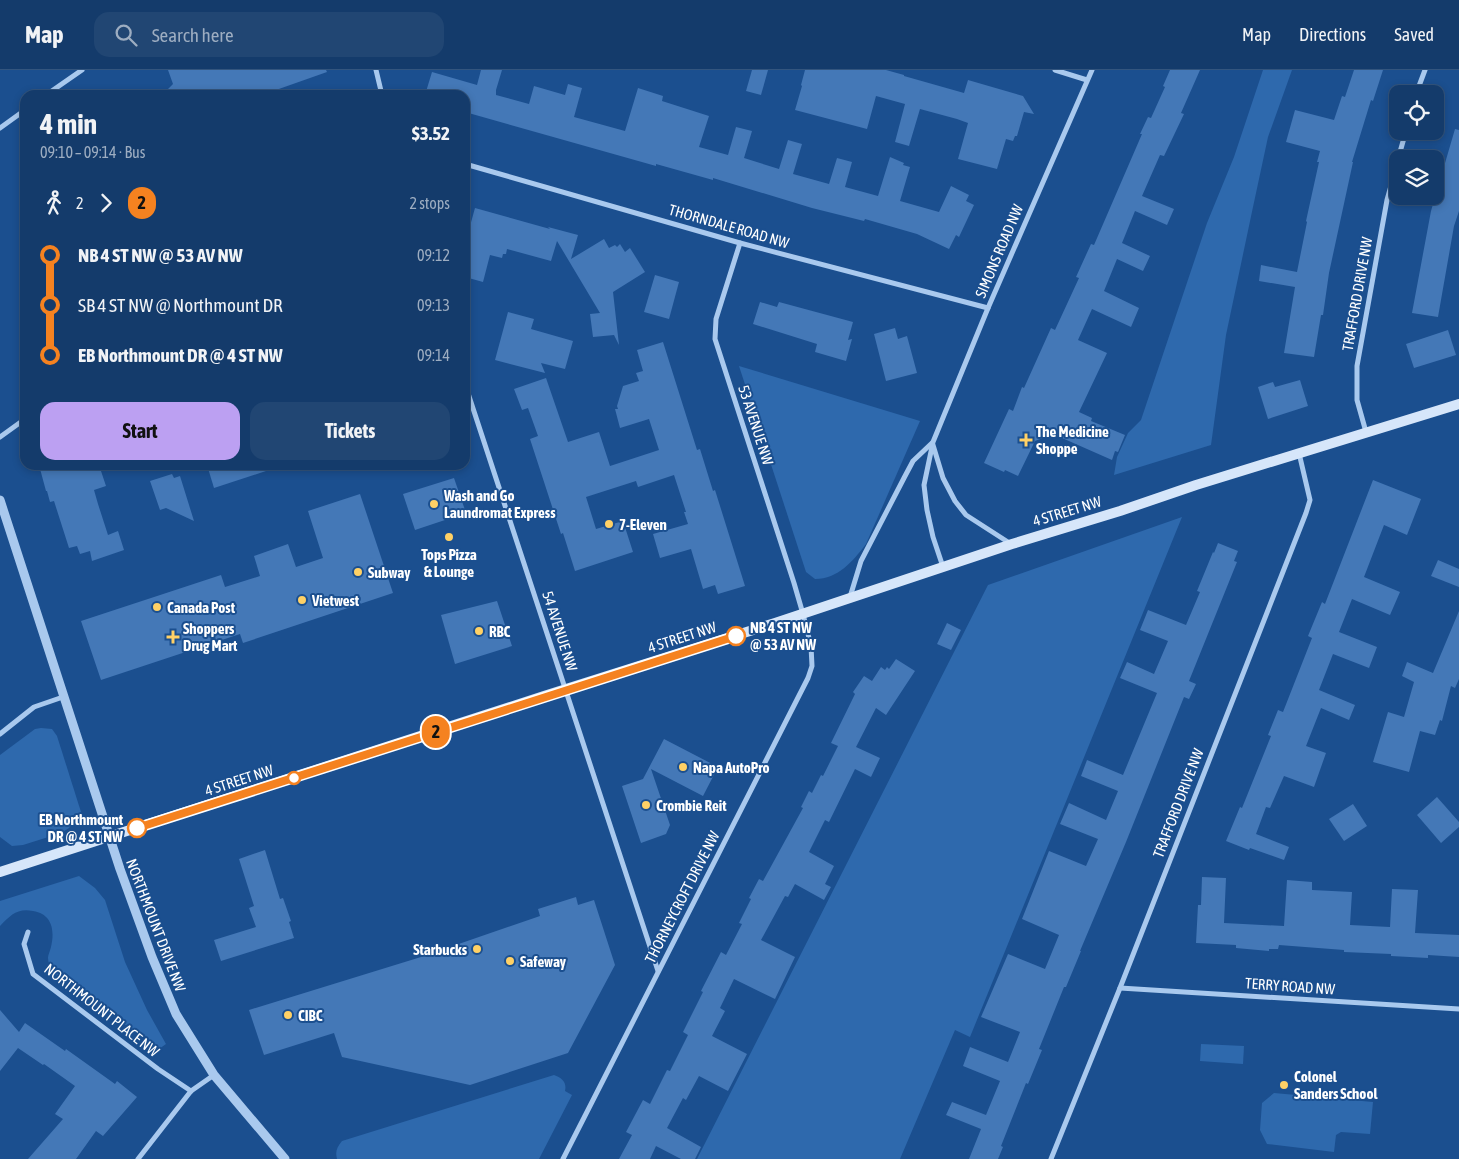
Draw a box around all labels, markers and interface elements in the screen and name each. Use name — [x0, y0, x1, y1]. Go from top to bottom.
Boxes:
search box — [94, 12, 444, 57]
text: Map — [25, 21, 64, 48]
icon: search — [112, 21, 140, 49]
text: Search here — [152, 24, 234, 46]
text: Map — [1242, 24, 1271, 45]
text: Directions — [1299, 24, 1366, 45]
text: Saved — [1394, 24, 1434, 45]
map controls — [1389, 85, 1444, 205]
button: locate — [1389, 85, 1444, 140]
text: 4 min — [40, 108, 97, 140]
text: $3.52 — [412, 122, 450, 144]
text: 09:10 – 09:14 · Bus — [40, 143, 145, 161]
button: layers — [1389, 150, 1444, 205]
icon: walk — [40, 189, 68, 217]
icon: forward — [92, 189, 120, 217]
text: 2 — [138, 192, 146, 213]
text: 2 — [76, 194, 84, 212]
text: 2 stops — [409, 194, 450, 212]
street label: THORNDALE ROAD NW — [667, 201, 791, 251]
street label: SIMONS ROAD NW — [972, 202, 1026, 300]
street label: TRAFFORD DRIVE NW — [1339, 236, 1375, 352]
text: NB 4 ST NW @ 53 AV NW — [78, 244, 243, 266]
text: 09:12 — [417, 246, 450, 264]
text: SB 4 ST NW @ Northmount DR — [78, 294, 283, 316]
text: 09:13 — [417, 296, 450, 314]
text: EB Northmount DR @ 4 ST NW — [78, 344, 283, 366]
text: 09:14 — [417, 346, 450, 364]
street label: 53 AVENUE NW — [735, 383, 777, 467]
button: Start — [40, 402, 240, 460]
button: Tickets — [250, 402, 450, 460]
place label: The Medicine Shoppe — [1036, 423, 1109, 457]
marker: The Medicine Shoppe — [1020, 434, 1032, 446]
place label: Wash and Go Laundromat Express — [443, 487, 556, 521]
street label: 4 STREET NW — [1031, 493, 1103, 529]
marker: Wash and Go Laundromat Express — [428, 498, 440, 510]
place label: 7-Eleven — [619, 516, 667, 533]
marker: 7-Eleven — [603, 518, 615, 530]
marker: Tops Pizza & Lounge — [443, 531, 455, 543]
place label: Tops Pizza & Lounge — [421, 546, 477, 580]
place label: Subway — [368, 564, 411, 581]
marker: Subway — [352, 566, 364, 578]
street label: 54 AVENUE NW — [539, 589, 581, 673]
place label: Vietwest — [311, 592, 360, 609]
marker: Vietwest — [296, 594, 308, 606]
place label: Canada Post — [167, 599, 236, 616]
marker: Canada Post — [151, 601, 163, 613]
street label: 4 STREET NW — [646, 618, 718, 656]
place label: NB 4 ST NW @ 53 AV NW — [750, 619, 816, 653]
place label: Shoppers Drug Mart — [183, 620, 238, 654]
place label: RBC — [489, 623, 511, 640]
marker: RBC — [473, 625, 485, 637]
marker: NB 4 ST NW @ 53 AV NW — [726, 626, 746, 646]
marker: Shoppers Drug Mart — [167, 631, 179, 643]
line badge: 2 — [420, 716, 452, 748]
text: 2 — [432, 721, 440, 742]
street label: TRAFFORD DRIVE NW — [1149, 746, 1207, 860]
place label: Napa AutoPro — [693, 759, 770, 776]
street label: 4 STREET NW — [203, 761, 275, 799]
marker: Napa AutoPro — [677, 761, 689, 773]
unlabelled marker — [287, 771, 301, 785]
place label: Crombie Reit — [656, 797, 727, 814]
marker: Crombie Reit — [640, 799, 652, 811]
place label: EB Northmount DR @ 4 ST NW — [39, 811, 124, 845]
marker: EB Northmount DR @ 4 ST NW — [127, 818, 147, 838]
street label: THORNEYCROFT DRIVE NW — [641, 828, 723, 966]
street label: NORTHMOUNT DRIVE NW — [123, 856, 189, 994]
place label: Starbucks — [413, 941, 468, 958]
marker: Starbucks — [471, 943, 483, 955]
place label: Safeway — [520, 953, 567, 970]
marker: Safeway — [504, 955, 516, 967]
street label: NORTHMOUNT PLACE NW — [41, 960, 163, 1060]
street label: TERRY ROAD NW — [1244, 974, 1336, 998]
place label: CIBC — [298, 1007, 323, 1024]
marker: CIBC — [282, 1009, 294, 1021]
place label: Colonel Sanders School — [1294, 1068, 1378, 1102]
marker: Colonel Sanders School — [1278, 1079, 1290, 1091]

